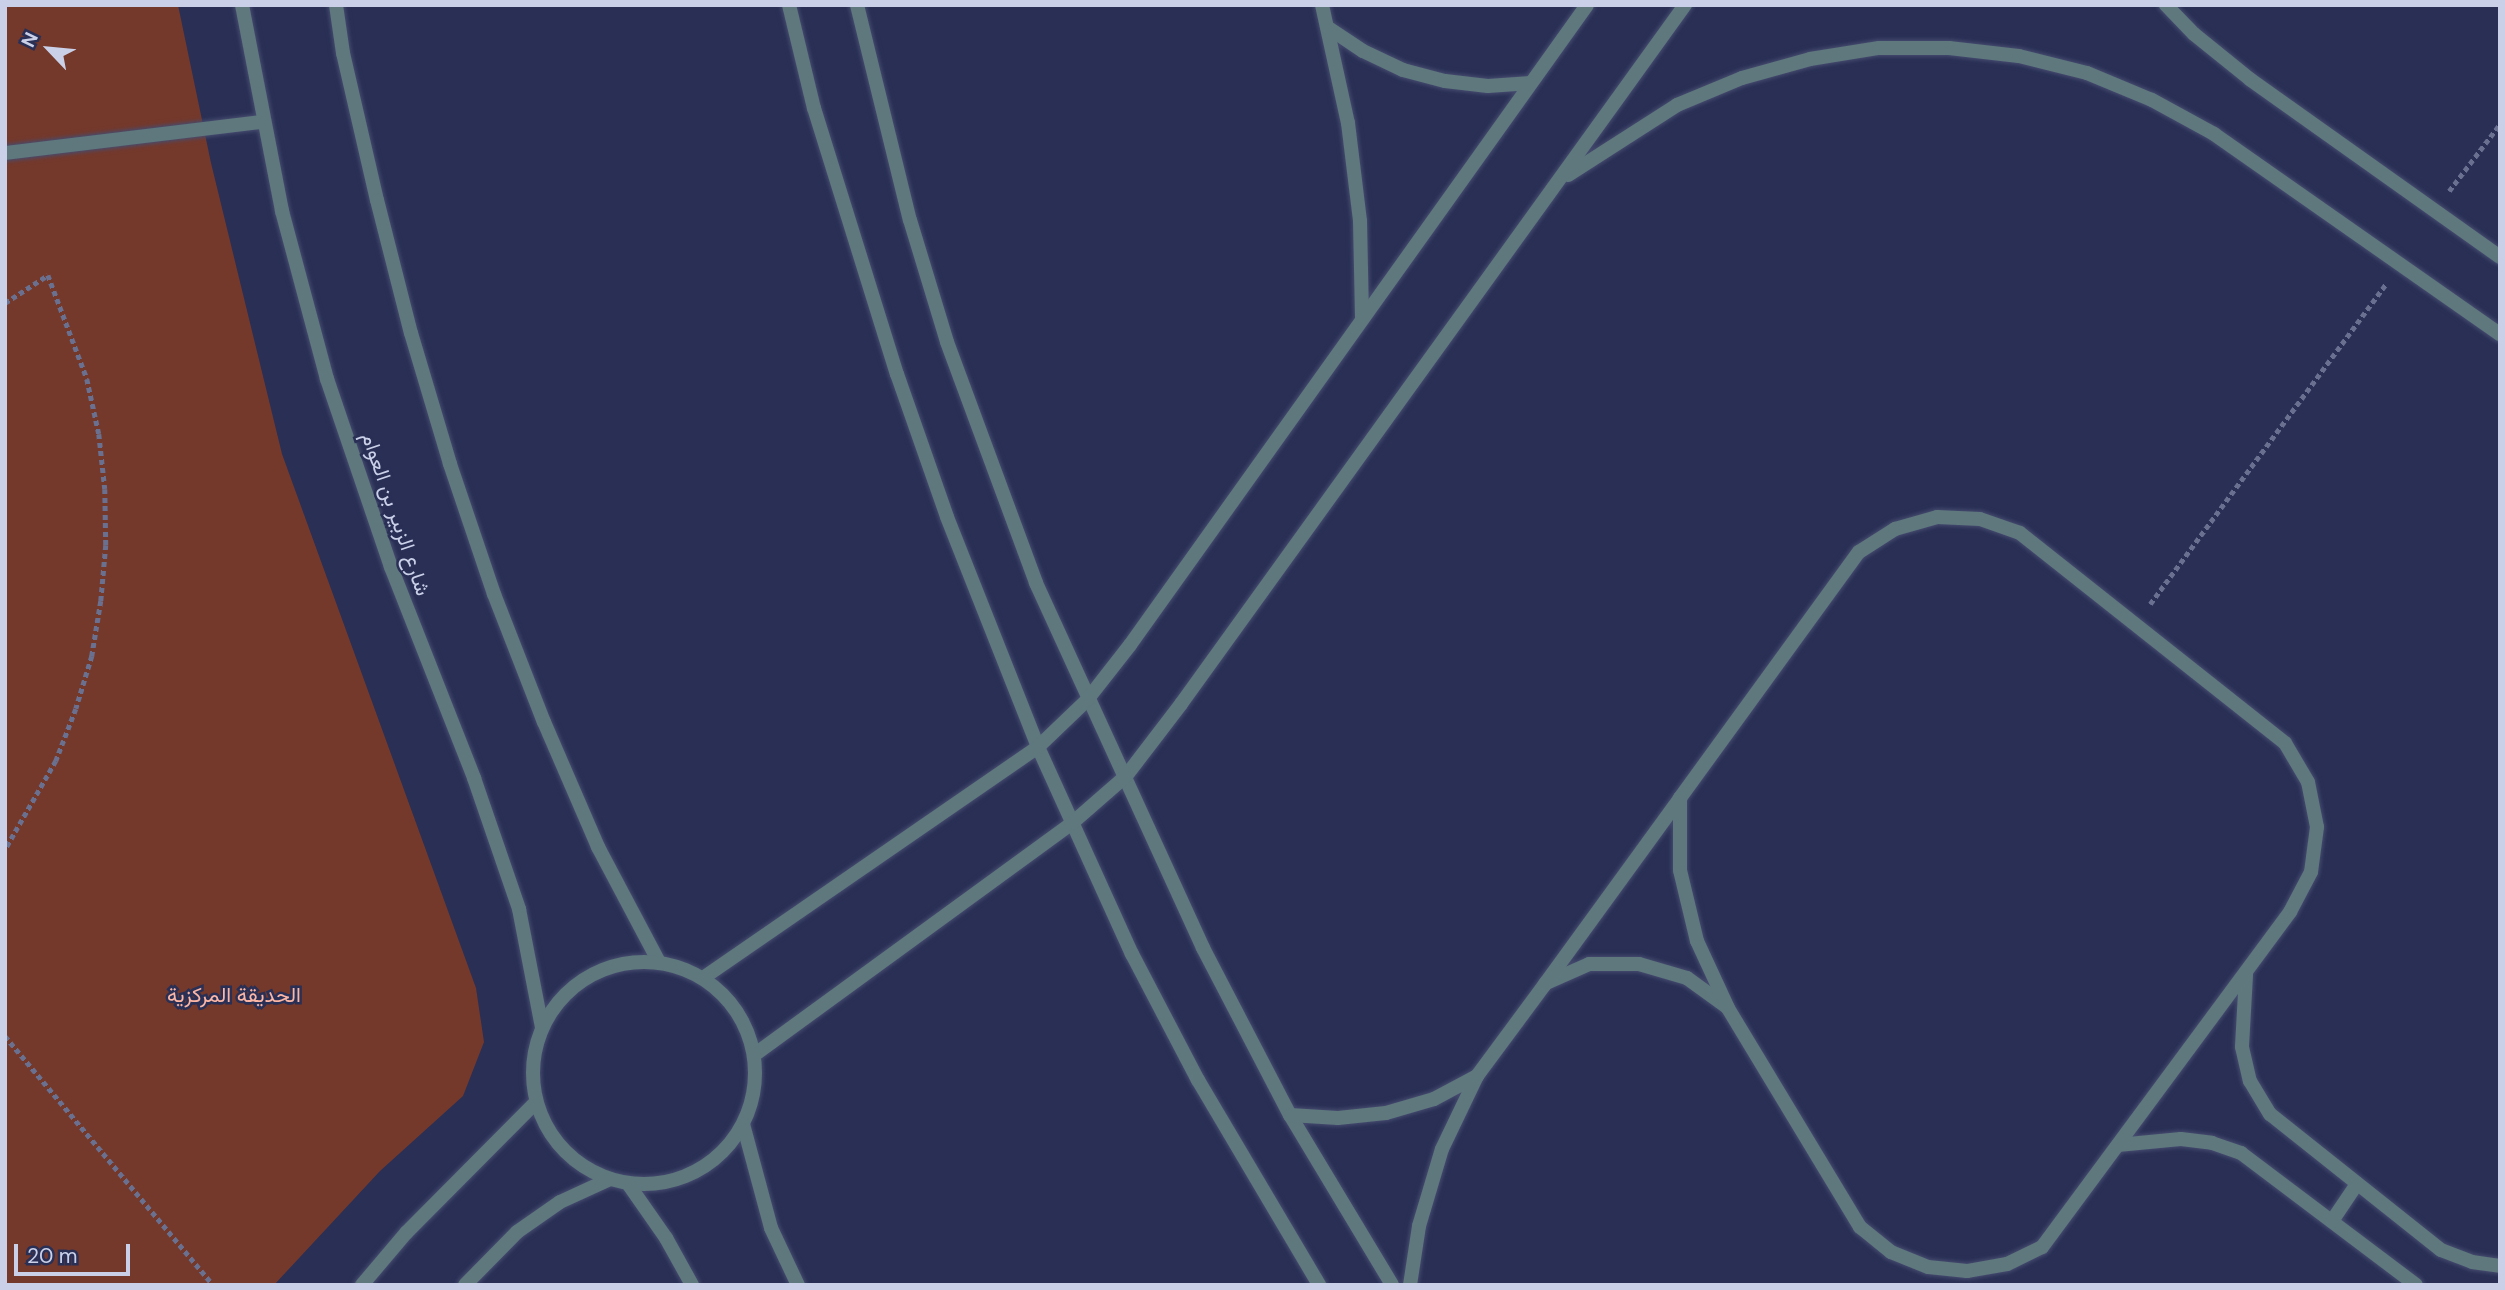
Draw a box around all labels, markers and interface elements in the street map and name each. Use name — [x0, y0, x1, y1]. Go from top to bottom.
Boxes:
north arrow — [14, 14, 84, 84]
text: N — [15, 28, 44, 51]
street label: شارع الزبير بن العوام — [356, 429, 436, 599]
park label: الحديقة المركزية — [167, 982, 301, 1008]
scale bar — [18, 1230, 133, 1274]
text: 20 m — [27, 1242, 78, 1270]

